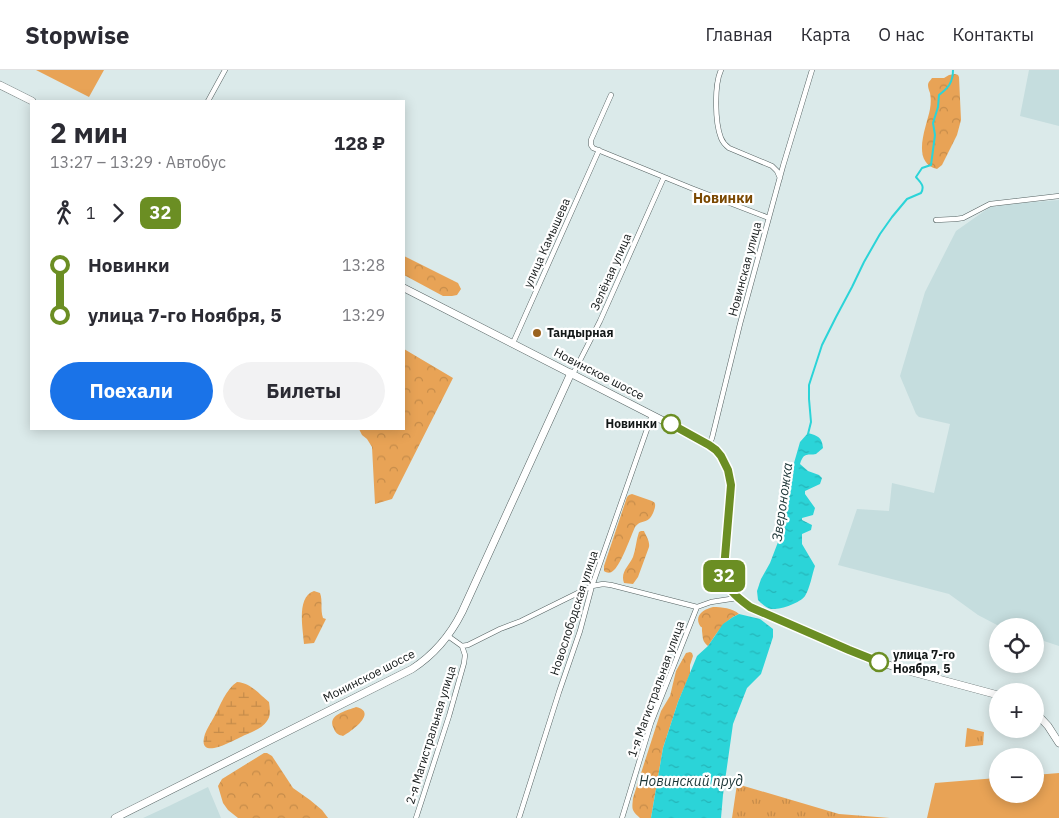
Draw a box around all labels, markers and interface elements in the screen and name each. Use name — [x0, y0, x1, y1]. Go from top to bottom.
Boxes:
text: Stopwise — [25, 19, 129, 51]
text: Главная — [705, 23, 773, 46]
text: Карта — [801, 23, 850, 46]
text: О нас — [878, 23, 925, 46]
text: Контакты — [953, 23, 1034, 46]
text: 2 мин — [50, 114, 128, 151]
text: 128 ₽ — [334, 131, 385, 155]
text: 13:27 – 13:29 · Автобус — [50, 152, 226, 172]
district label: Новинки — [693, 189, 753, 207]
street label: улица Камышева — [520, 195, 573, 290]
icon: walk — [50, 199, 78, 227]
icon: forward — [104, 199, 132, 227]
text: 32 — [150, 201, 171, 224]
text: 1 — [86, 203, 96, 223]
street label: Новинская улица — [725, 219, 765, 318]
street label: Зелёная улица — [587, 230, 635, 313]
text: Новинки — [88, 253, 170, 277]
text: 13:28 — [342, 255, 385, 275]
text: улица 7-го Ноября, 5 — [88, 303, 282, 327]
text: 13:29 — [342, 305, 385, 325]
place label: Тандырная — [547, 325, 613, 340]
marker: Тандырная — [531, 327, 543, 339]
street label: Новинское шоссе — [552, 344, 647, 403]
button: Поехали — [50, 362, 213, 420]
button: Билеты — [223, 362, 385, 420]
marker: Новинки — [661, 414, 681, 434]
place label: Новинки — [606, 416, 657, 431]
water label: Звероножка — [768, 461, 796, 543]
street label: Новослободская улица — [546, 548, 601, 677]
line badge: 32 — [702, 560, 746, 592]
text: 32 — [713, 564, 735, 587]
street label: 1-я Магистральная улица — [624, 618, 687, 759]
map controls — [989, 618, 1044, 803]
button: locate — [989, 618, 1044, 673]
street label: Монинское шоссе — [320, 646, 418, 705]
place label: улица 7-го Ноября, 5 — [893, 647, 955, 676]
marker: улица 7-го Ноября, 5 — [869, 652, 889, 672]
street label: 2-я Магистральная улица — [402, 663, 459, 806]
button: + — [989, 683, 1044, 738]
button: − — [989, 748, 1044, 803]
water label: Новинский пруд — [639, 772, 743, 790]

